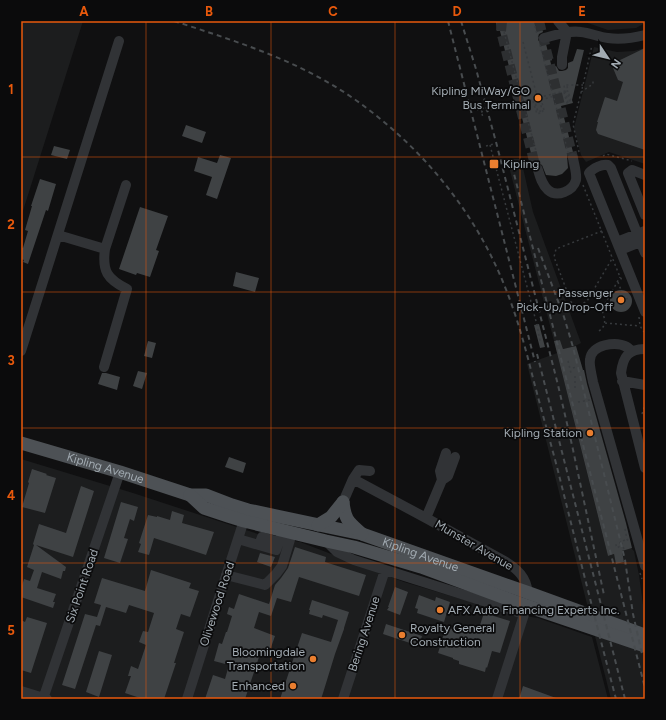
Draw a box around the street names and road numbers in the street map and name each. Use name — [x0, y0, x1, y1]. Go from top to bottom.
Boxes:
street label: Kipling Avenue — [65, 450, 146, 487]
street label: Munster Avenue — [432, 517, 516, 573]
street label: Kipling Avenue — [380, 535, 461, 575]
street label: Six Point Road — [63, 547, 101, 625]
street label: Olivewood Road — [197, 560, 237, 648]
street label: Bering Avenue — [345, 594, 383, 673]

